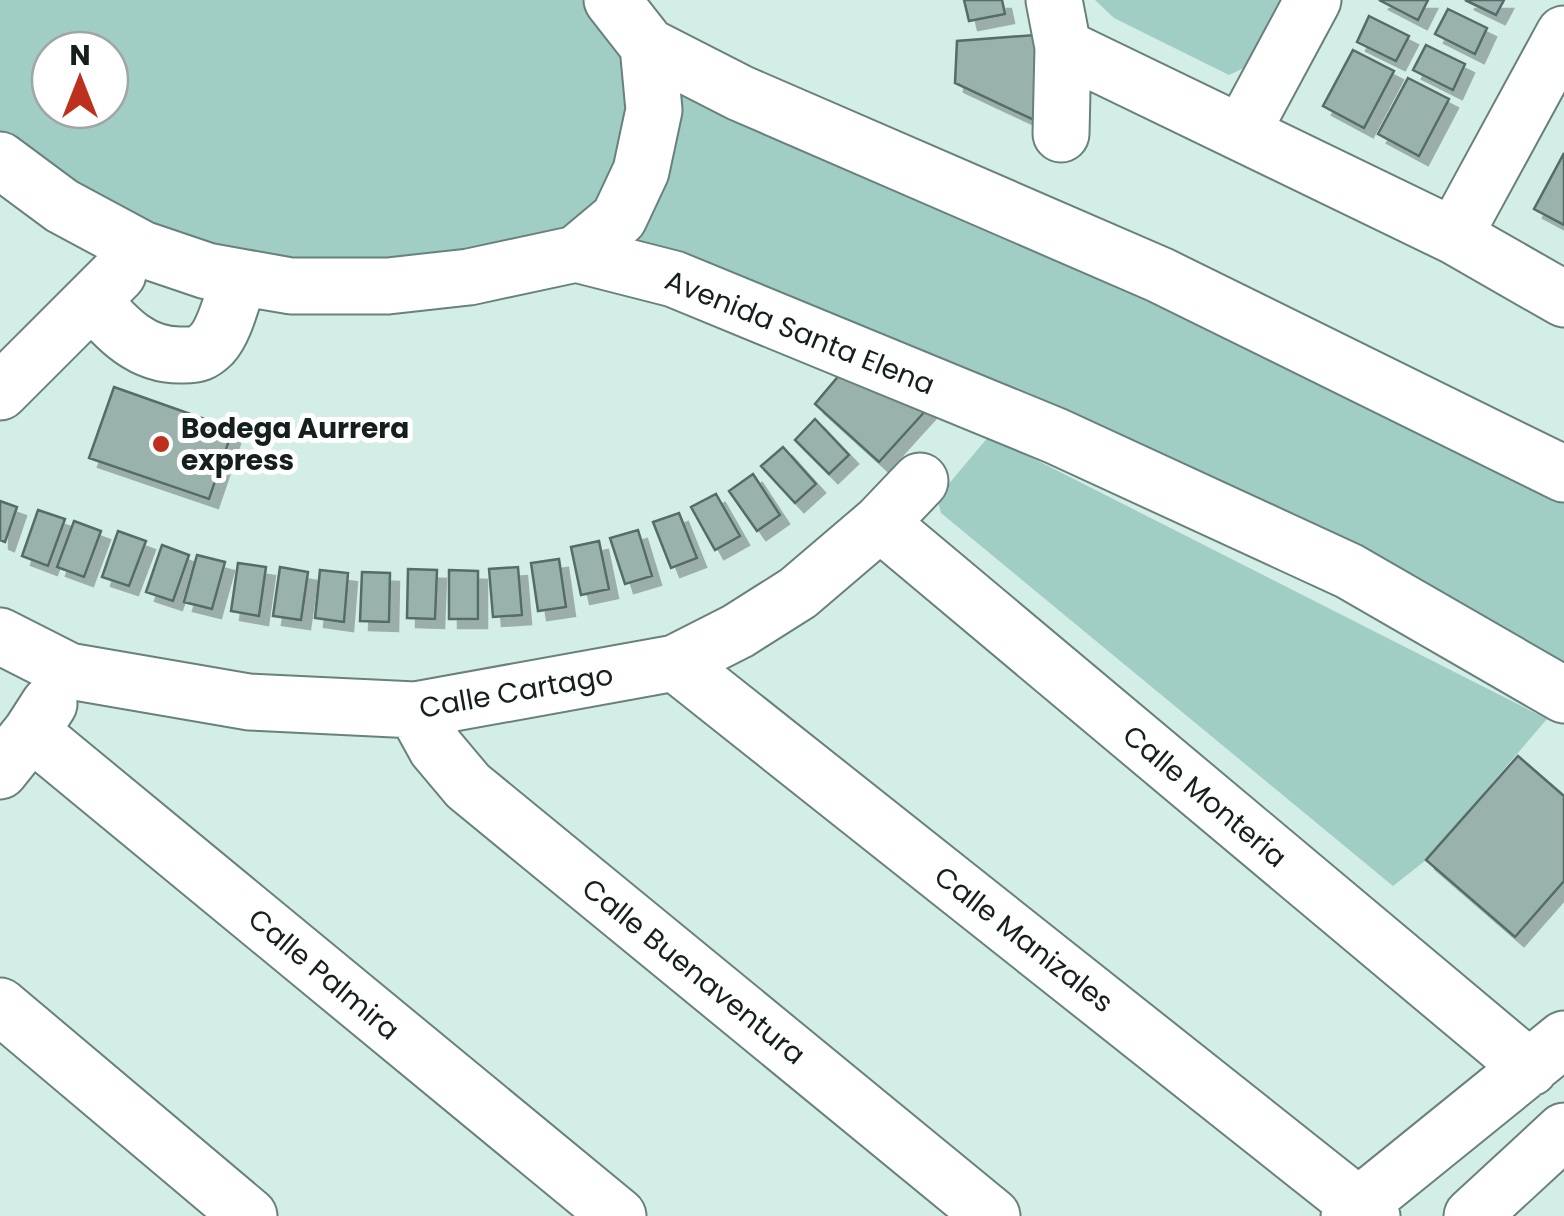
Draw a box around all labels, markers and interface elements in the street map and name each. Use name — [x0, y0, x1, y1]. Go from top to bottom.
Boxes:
north arrow — [30, 30, 130, 130]
text: N — [69, 36, 91, 75]
street label: Avenida Santa Elena — [659, 261, 940, 404]
place label: Bodega Aurrera express — [181, 409, 409, 480]
marker: Bodega Aurrera express — [150, 433, 172, 455]
street label: Calle Cartago — [416, 655, 616, 728]
street label: Calle Monteria — [1114, 716, 1295, 877]
street label: Calle Manizales — [926, 857, 1121, 1022]
street label: Calle Buenaventura — [574, 869, 814, 1074]
street label: Calle Palmira — [240, 900, 408, 1049]

